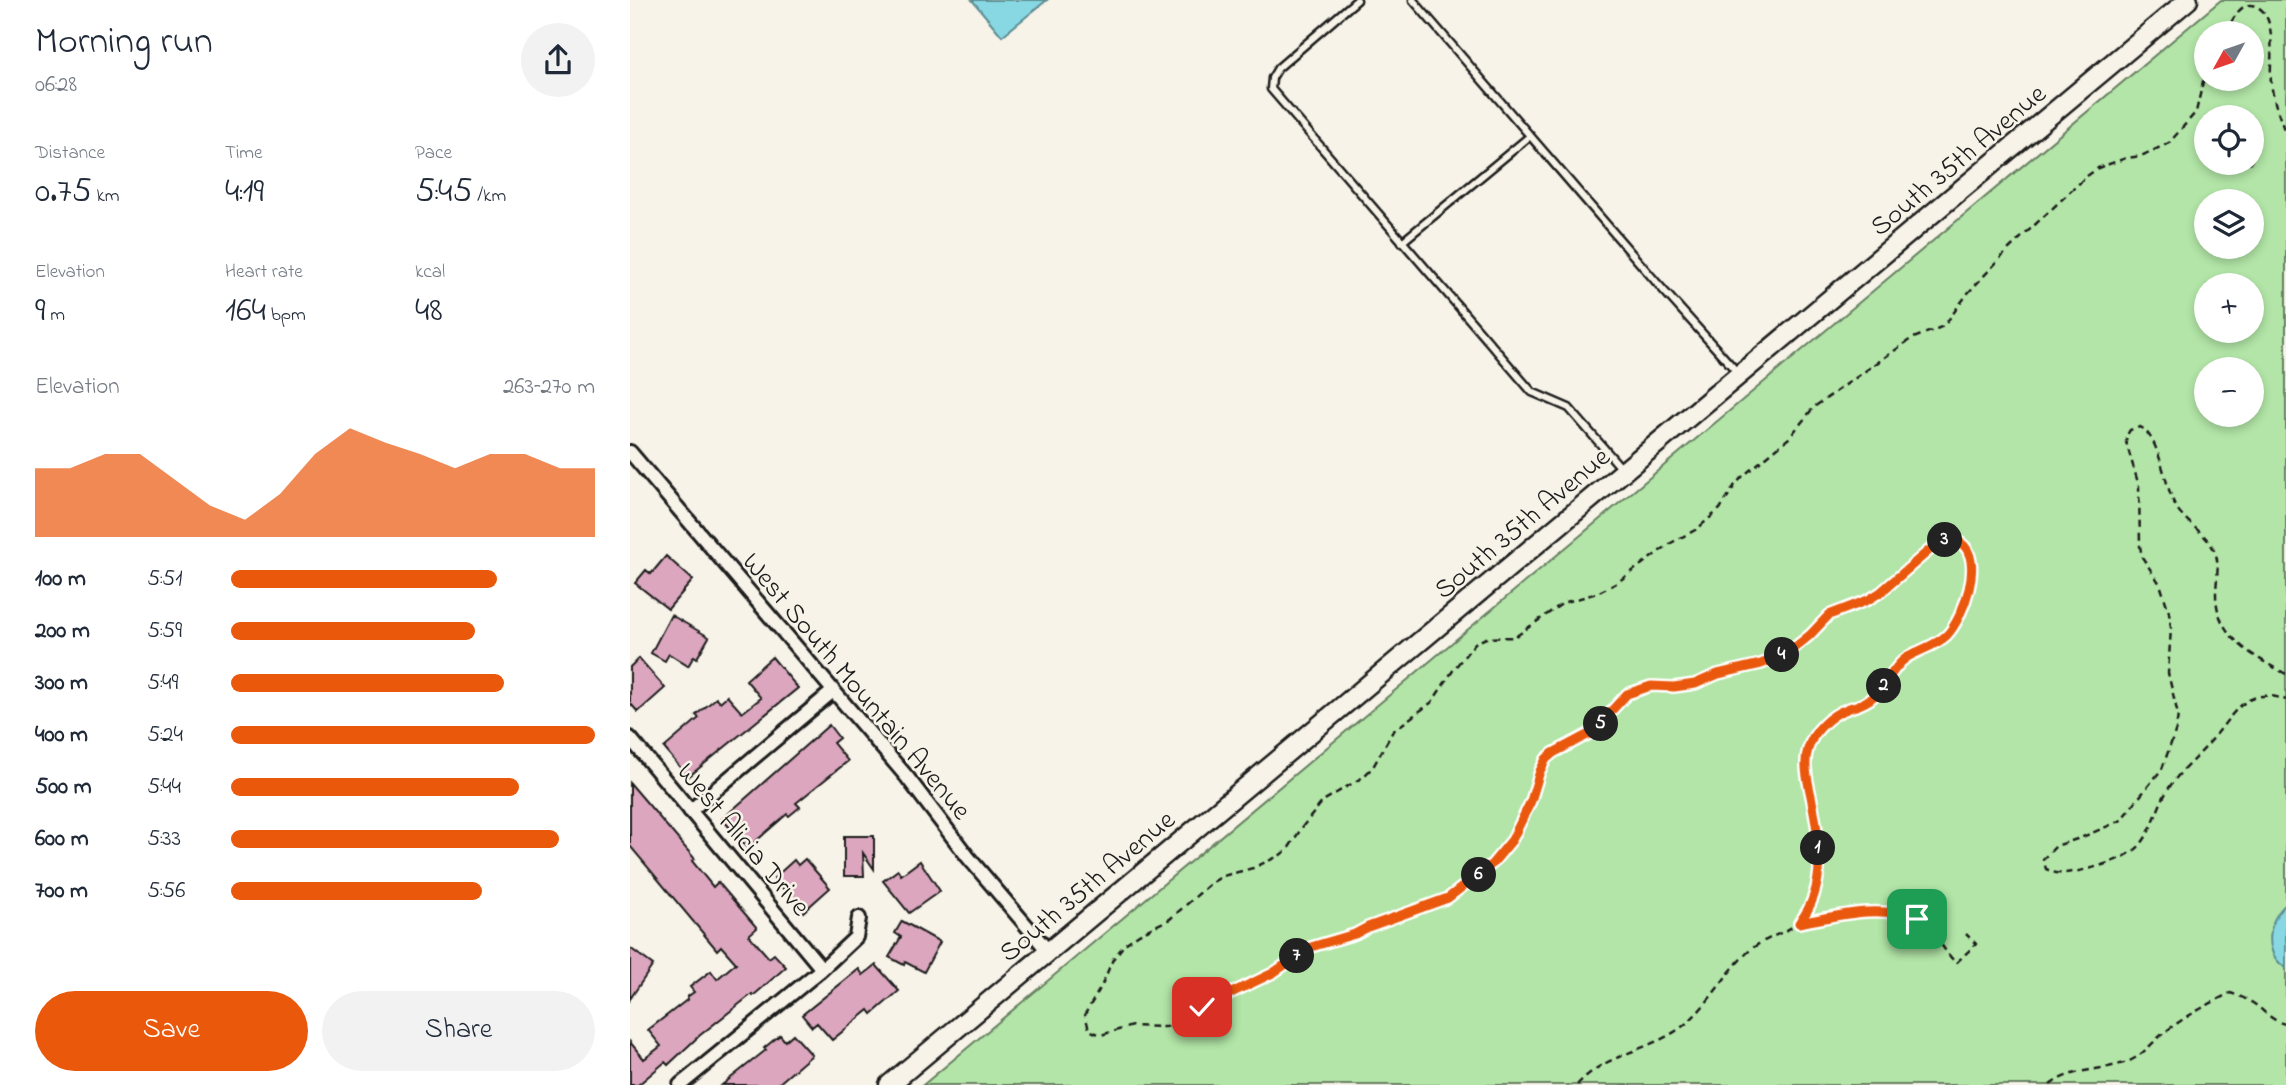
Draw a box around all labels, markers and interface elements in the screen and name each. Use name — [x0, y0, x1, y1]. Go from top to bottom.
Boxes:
text: Morning run — [35, 15, 213, 71]
north arrow — [2194, 21, 2264, 91]
map controls — [2194, 21, 2264, 427]
button: share — [521, 23, 595, 97]
text: 06:28 — [35, 69, 77, 102]
street label: South 35th Avenue — [1862, 75, 2057, 248]
button: locate — [2194, 105, 2264, 175]
text: Distance — [35, 140, 105, 167]
text: Time — [225, 140, 263, 167]
text: Pace — [415, 140, 452, 167]
text: 0.75 — [35, 167, 92, 218]
text: 4:19 — [225, 167, 264, 218]
text: 5:45 — [415, 167, 472, 218]
text: km — [92, 183, 120, 210]
text: /km — [472, 183, 506, 210]
button: layers — [2194, 189, 2264, 259]
text: Elevation — [35, 259, 105, 286]
text: Heart rate — [225, 259, 303, 286]
text: kcal — [415, 259, 445, 286]
button: + — [2194, 273, 2264, 343]
text: 9 — [35, 286, 46, 337]
text: 164 — [225, 286, 266, 337]
text: 48 — [415, 286, 443, 337]
text: m — [46, 302, 65, 329]
text: bpm — [266, 302, 306, 329]
button: − — [2194, 357, 2264, 427]
text: Elevation — [35, 371, 120, 404]
text: 263–270 m — [503, 371, 595, 404]
street label: South 35th Avenue — [1426, 438, 1621, 611]
pin: 3 — [1928, 522, 1962, 558]
text: 3 — [1941, 526, 1948, 553]
street label: West South Mountain Avenue — [731, 544, 980, 830]
text: 100 m — [35, 563, 86, 596]
text: 5:51 — [147, 563, 183, 596]
text: 200 m — [35, 615, 90, 648]
text: 5:59 — [147, 615, 182, 648]
pin: 4 — [1764, 638, 1800, 672]
text: 4 — [1778, 641, 1785, 668]
text: 300 m — [35, 667, 88, 700]
text: 5:49 — [147, 667, 179, 700]
pin: 2 — [1866, 668, 1902, 704]
text: 2 — [1879, 672, 1888, 699]
pin: 5 — [1584, 706, 1618, 742]
text: 5 — [1595, 710, 1606, 737]
text: 400 m — [35, 719, 88, 752]
text: 5:24 — [147, 719, 183, 752]
street label: West Alicia Drive — [666, 754, 819, 927]
text: 500 m — [35, 771, 92, 804]
text: 5:44 — [147, 771, 181, 804]
street label: South 35th Avenue — [991, 801, 1186, 974]
text: 600 m — [35, 823, 89, 856]
text: 5:33 — [147, 823, 181, 856]
pin: 1 — [1800, 830, 1836, 866]
text: 1 — [1814, 834, 1821, 861]
pin: 6 — [1462, 858, 1496, 892]
text: 6 — [1474, 861, 1483, 888]
text: 700 m — [35, 875, 88, 908]
text: 5:56 — [147, 875, 185, 908]
pin — [1887, 889, 1947, 949]
icon: arrive — [1898, 900, 1936, 938]
pin: 7 — [1280, 939, 1314, 974]
text: 7 — [1293, 942, 1300, 969]
pin — [1172, 977, 1232, 1037]
icon: check — [1183, 988, 1221, 1026]
button: Save — [35, 991, 308, 1071]
button: Share — [322, 991, 595, 1071]

